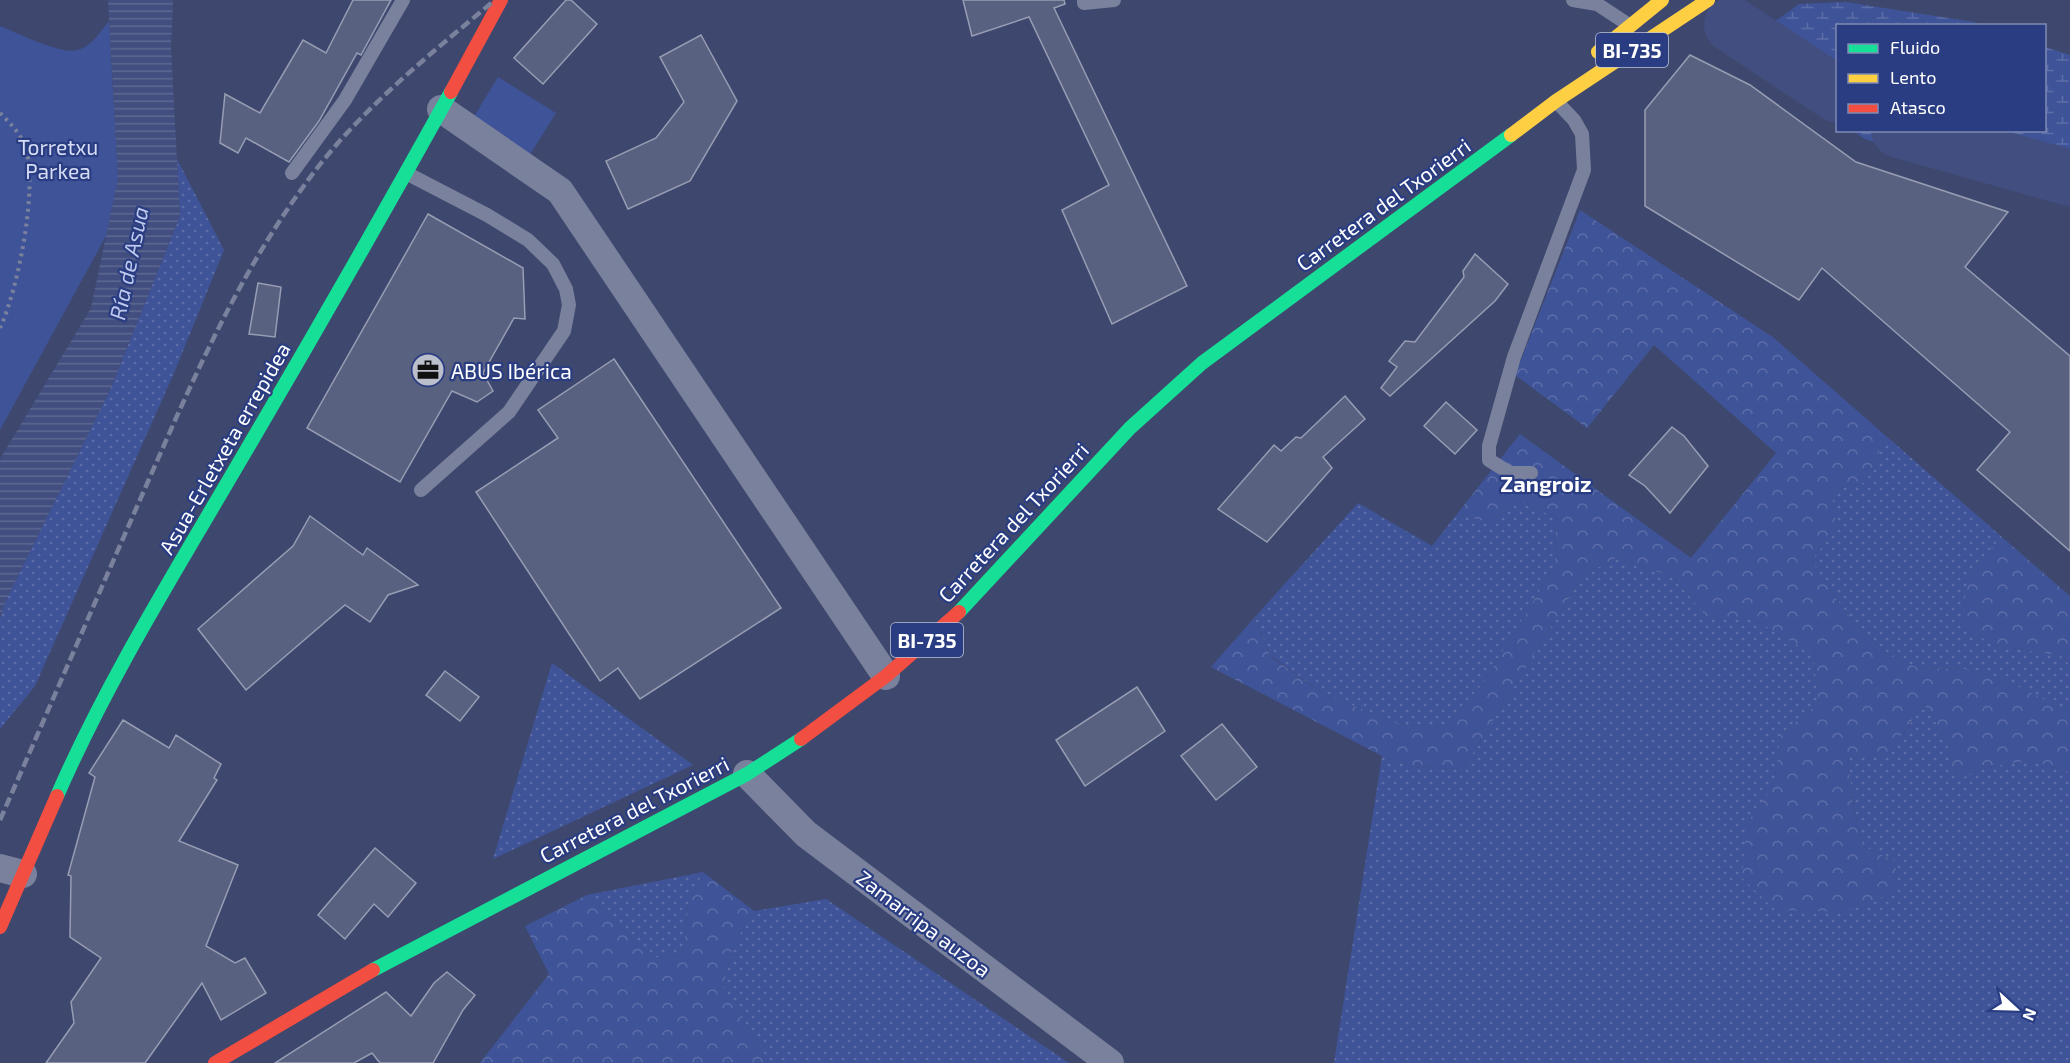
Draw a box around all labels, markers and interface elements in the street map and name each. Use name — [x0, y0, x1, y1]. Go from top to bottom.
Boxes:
legend — [1836, 24, 2046, 132]
road number: BI-735 — [1596, 33, 1668, 67]
text: Fluido — [1890, 36, 1940, 58]
text: Lento — [1890, 66, 1936, 88]
text: Atasco — [1890, 96, 1946, 118]
street label: Carretera del Txorierri — [1291, 133, 1475, 275]
park label: Torretxu Parkea — [18, 134, 98, 183]
water label: Ría de Asua — [103, 204, 153, 322]
street label: Asua-Erletxeta errepidea — [153, 338, 295, 558]
office icon: ABUS Ibérica — [410, 352, 446, 388]
place label: ABUS Ibérica — [451, 358, 572, 383]
street label: Carretera del Txorierri — [933, 437, 1093, 607]
district label: Zangroiz — [1500, 470, 1592, 496]
road number: BI-735 — [891, 623, 963, 657]
street label: Carretera del Txorierri — [535, 750, 733, 868]
street label: Zamarripa auzoa — [852, 864, 996, 982]
north arrow — [1986, 979, 2046, 1039]
text: N — [2019, 1006, 2041, 1024]

